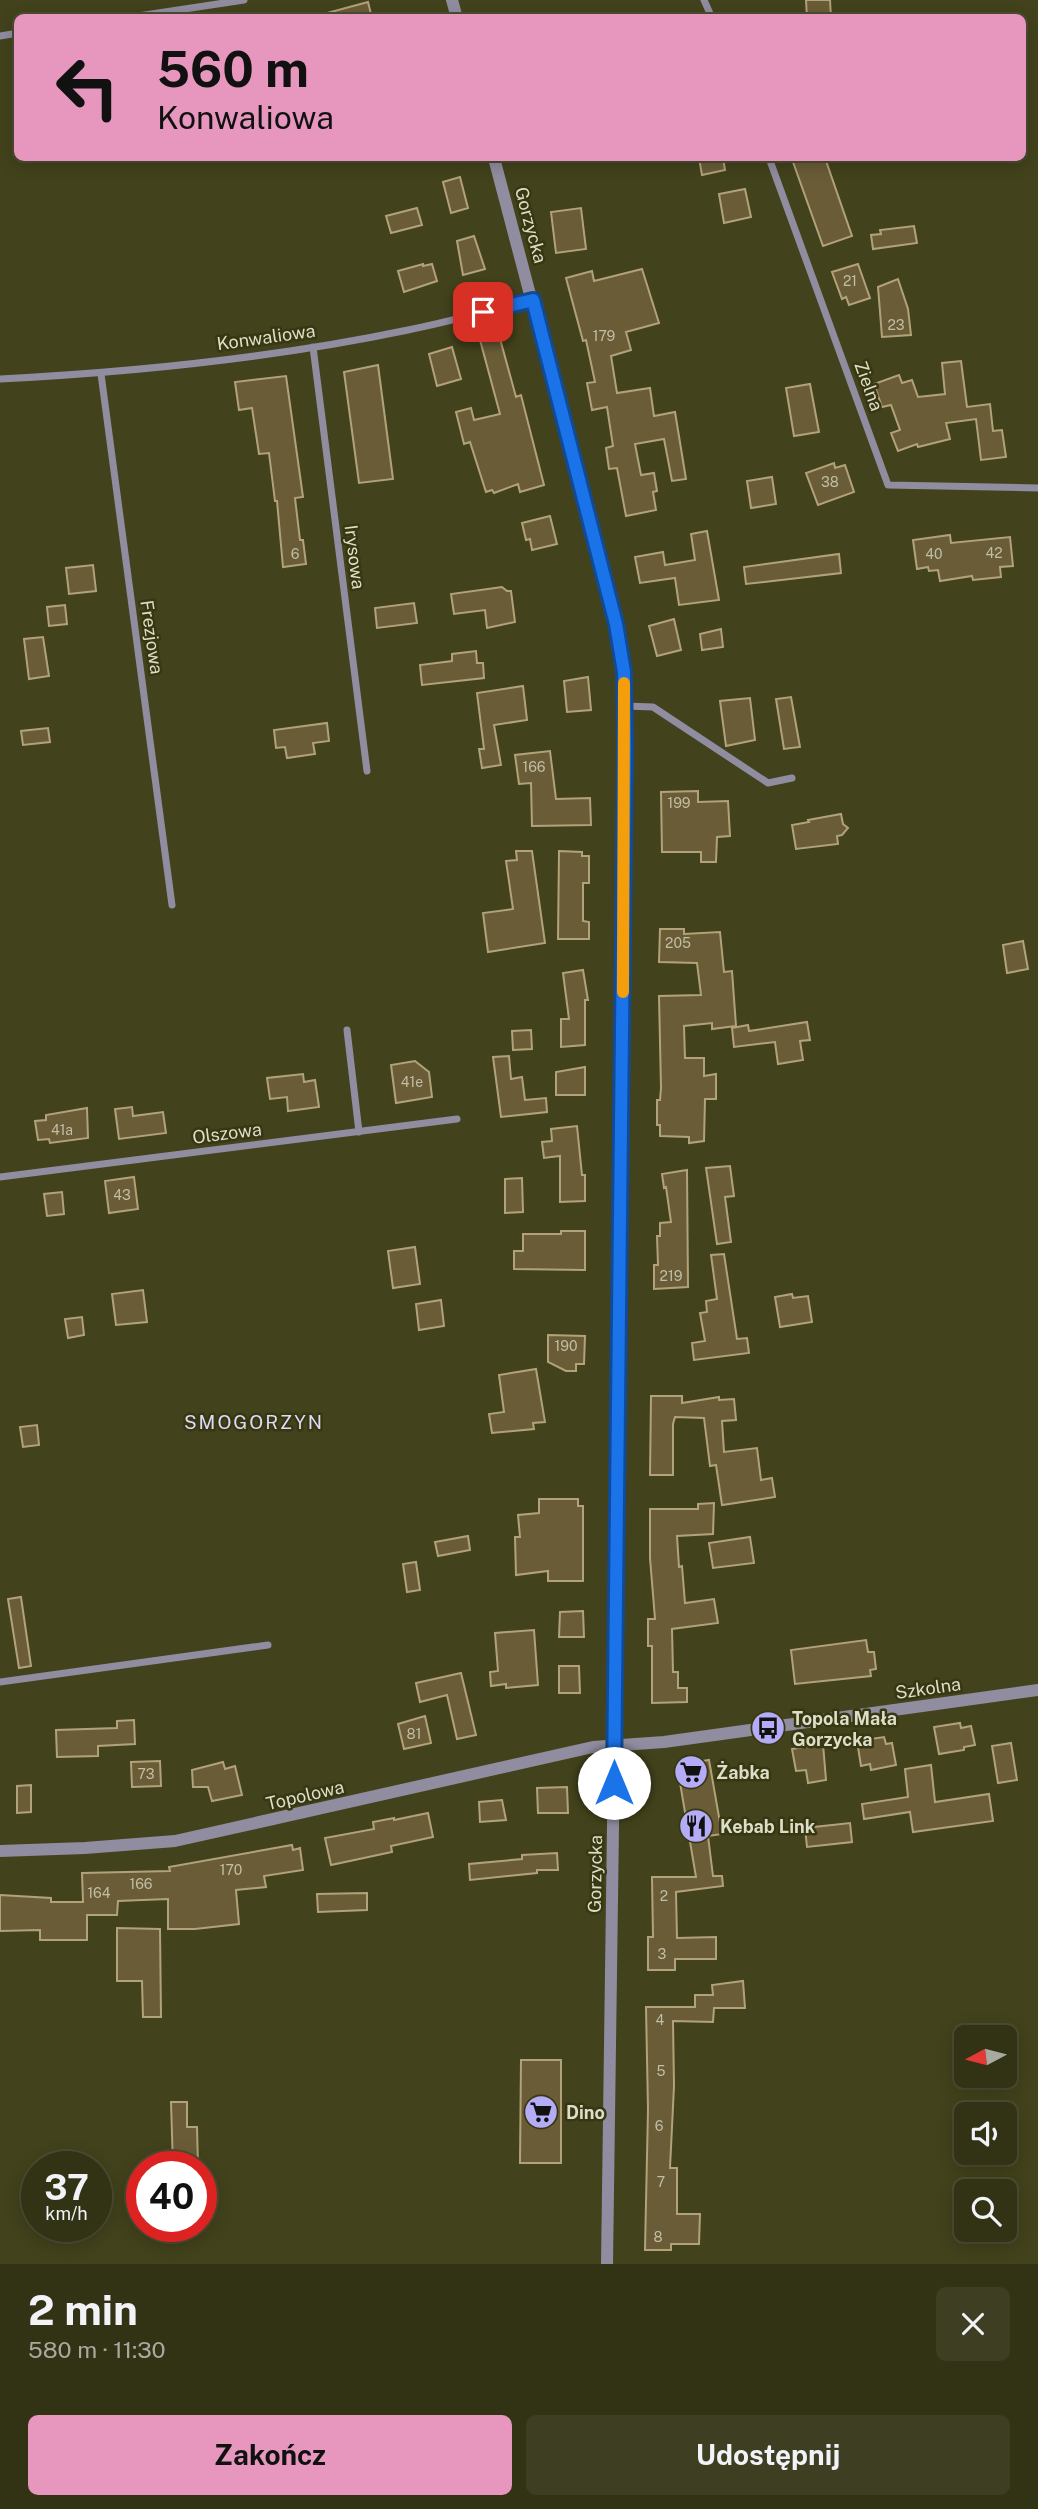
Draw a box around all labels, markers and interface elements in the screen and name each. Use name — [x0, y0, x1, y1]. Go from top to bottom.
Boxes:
text: 560 m — [157, 40, 309, 98]
icon: left — [42, 42, 133, 133]
text: Konwaliowa — [157, 99, 334, 136]
street label: Gorzycka — [511, 185, 551, 265]
house number: 21 — [843, 273, 857, 289]
pin — [453, 282, 513, 342]
icon: arrive — [464, 293, 502, 331]
house number: 23 — [887, 317, 905, 333]
street label: Konwaliowa — [215, 320, 317, 354]
house number: 179 — [593, 328, 616, 344]
street label: Zielna — [850, 358, 888, 414]
house number: 38 — [821, 474, 839, 490]
street label: Irysowa — [341, 524, 369, 590]
house number: 42 — [985, 545, 1003, 561]
house number: 6 — [291, 546, 300, 562]
house number: 40 — [925, 546, 943, 562]
street label: Frezjowa — [136, 599, 168, 675]
house number: 166 — [522, 759, 546, 775]
house number: 199 — [667, 795, 691, 811]
house number: 205 — [665, 935, 691, 951]
house number: 41e — [401, 1074, 423, 1090]
street label: Olszowa — [191, 1118, 263, 1148]
house number: 41a — [51, 1122, 73, 1138]
house number: 43 — [113, 1187, 131, 1203]
house number: 219 — [660, 1268, 683, 1284]
house number: 190 — [555, 1338, 577, 1354]
district label: SMOGORZYN — [184, 1411, 324, 1433]
street label: Szkolna — [894, 1673, 962, 1703]
place label: Topola Mała Gorzycka — [792, 1708, 897, 1750]
bus stop icon: Topola Mała Gorzycka — [749, 1709, 787, 1747]
house number: 81 — [407, 1726, 421, 1742]
position arrow — [577, 1746, 651, 1820]
supermarket icon: Żabka — [672, 1753, 710, 1791]
place label: Żabka — [716, 1761, 770, 1783]
house number: 73 — [138, 1766, 155, 1782]
street label: Topolowa — [264, 1776, 346, 1814]
restaurant icon: Kebab Link — [677, 1807, 715, 1845]
place label: Kebab Link — [720, 1816, 816, 1837]
street label: Gorzycka — [584, 1835, 606, 1913]
house number: 170 — [220, 1862, 242, 1878]
house number: 166 — [129, 1876, 153, 1892]
house number: 164 — [87, 1885, 111, 1901]
house number: 2 — [660, 1888, 668, 1904]
house number: 3 — [658, 1946, 667, 1962]
house number: 4 — [656, 2012, 665, 2028]
north arrow — [954, 2025, 1017, 2088]
map controls — [954, 2025, 1017, 2242]
house number: 5 — [657, 2063, 666, 2079]
supermarket icon: Dino — [522, 2093, 560, 2131]
place label: Dino — [566, 2102, 605, 2123]
button: sound — [954, 2102, 1017, 2165]
house number: 6 — [655, 2118, 664, 2134]
speed limit sign: 40 — [126, 2151, 217, 2242]
text: 37 — [44, 2167, 89, 2208]
house number: 7 — [657, 2174, 665, 2190]
button: search — [954, 2179, 1017, 2242]
text: km/h — [45, 2203, 88, 2224]
house number: 8 — [653, 2229, 663, 2245]
text: 2 min — [28, 2285, 138, 2334]
button: close — [936, 2287, 1010, 2361]
text: 580 m · 11:30 — [28, 2336, 166, 2363]
button: Zakończ — [28, 2415, 512, 2495]
button: Udostępnij — [526, 2415, 1010, 2495]

